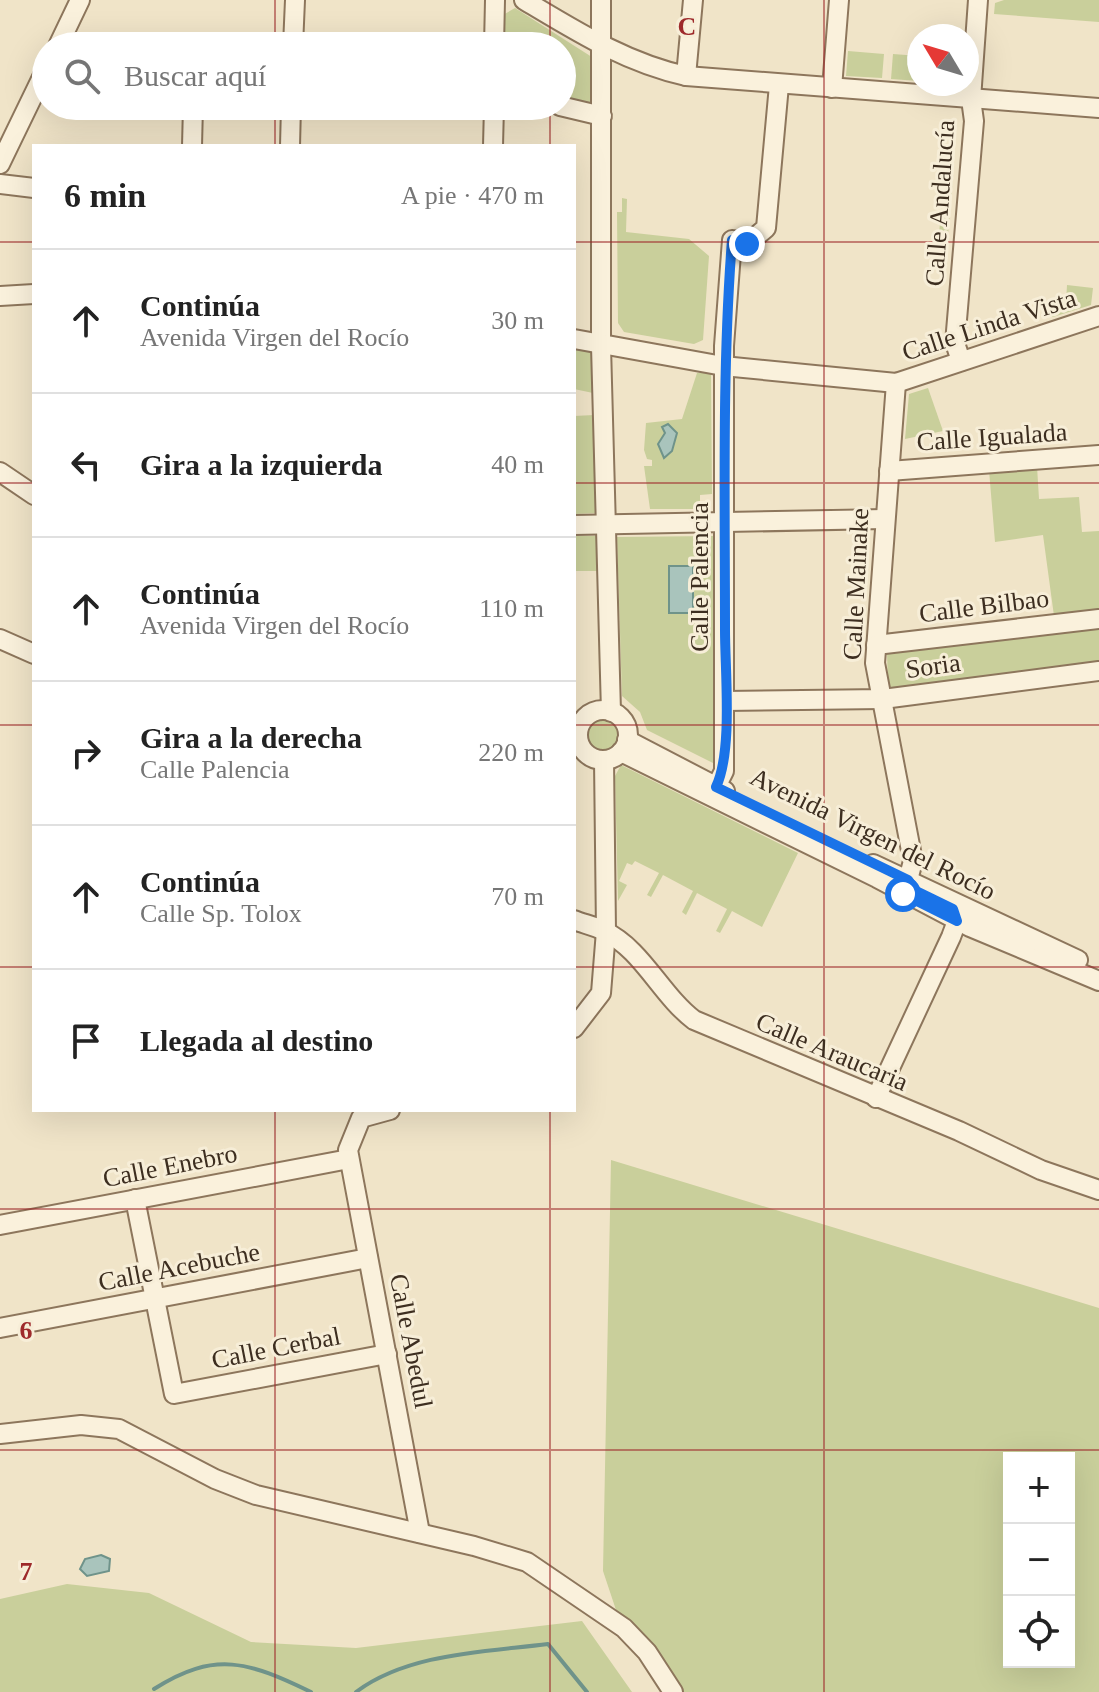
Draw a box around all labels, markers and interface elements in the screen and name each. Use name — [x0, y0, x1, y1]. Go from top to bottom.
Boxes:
text: C — [678, 12, 696, 41]
north arrow — [907, 24, 979, 96]
search box — [32, 32, 576, 120]
icon: search — [60, 54, 104, 98]
text: Buscar aquí — [124, 59, 266, 92]
street label: Calle Andalucía — [920, 118, 960, 287]
text: 6 min — [64, 177, 146, 214]
text: A pie · 470 m — [401, 181, 544, 210]
route end — [729, 226, 765, 262]
street label: Calle Linda Vista — [898, 283, 1080, 367]
text: Continúa — [140, 289, 260, 322]
icon: ahead — [64, 299, 108, 343]
text: 30 m — [491, 306, 544, 335]
text: Avenida Virgen del Rocío — [140, 323, 409, 352]
street label: Calle Igualada — [916, 417, 1069, 457]
icon: left — [64, 443, 108, 487]
text: Gira a la izquierda — [140, 448, 383, 481]
text: 40 m — [491, 450, 544, 479]
street label: Calle Palencia — [685, 502, 714, 652]
street label: Calle Mainake — [838, 507, 874, 661]
text: Continúa — [140, 577, 260, 610]
street label: Calle Bilbao — [917, 584, 1051, 628]
icon: ahead — [64, 587, 108, 631]
text: 110 m — [479, 594, 544, 623]
text: Avenida Virgen del Rocío — [140, 611, 409, 640]
street label: Soria — [904, 648, 963, 684]
text: Gira a la derecha — [140, 721, 362, 754]
icon: right — [64, 731, 108, 775]
text: 220 m — [478, 738, 544, 767]
text: Calle Palencia — [140, 755, 289, 784]
street label: Avenida Virgen del Rocío — [746, 762, 1000, 906]
text: Continúa — [140, 865, 260, 898]
icon: ahead — [64, 875, 108, 919]
route start — [885, 876, 921, 912]
text: 70 m — [491, 882, 544, 911]
text: Calle Sp. Tolox — [140, 899, 302, 928]
street label: Calle Araucaria — [752, 1007, 913, 1097]
icon: arrive — [64, 1019, 108, 1063]
text: Llegada al destino — [140, 1024, 373, 1057]
street label: Calle Enebro — [100, 1139, 240, 1193]
street label: Calle Acebuche — [96, 1237, 262, 1297]
street label: Calle Abedul — [384, 1271, 438, 1411]
text: 6 — [20, 1316, 33, 1345]
street label: Calle Cerbal — [209, 1321, 343, 1375]
map controls — [1003, 1452, 1075, 1668]
button: + — [1003, 1452, 1075, 1524]
button: − — [1003, 1524, 1075, 1596]
text: 7 — [20, 1557, 33, 1586]
button: locate — [1003, 1596, 1075, 1668]

